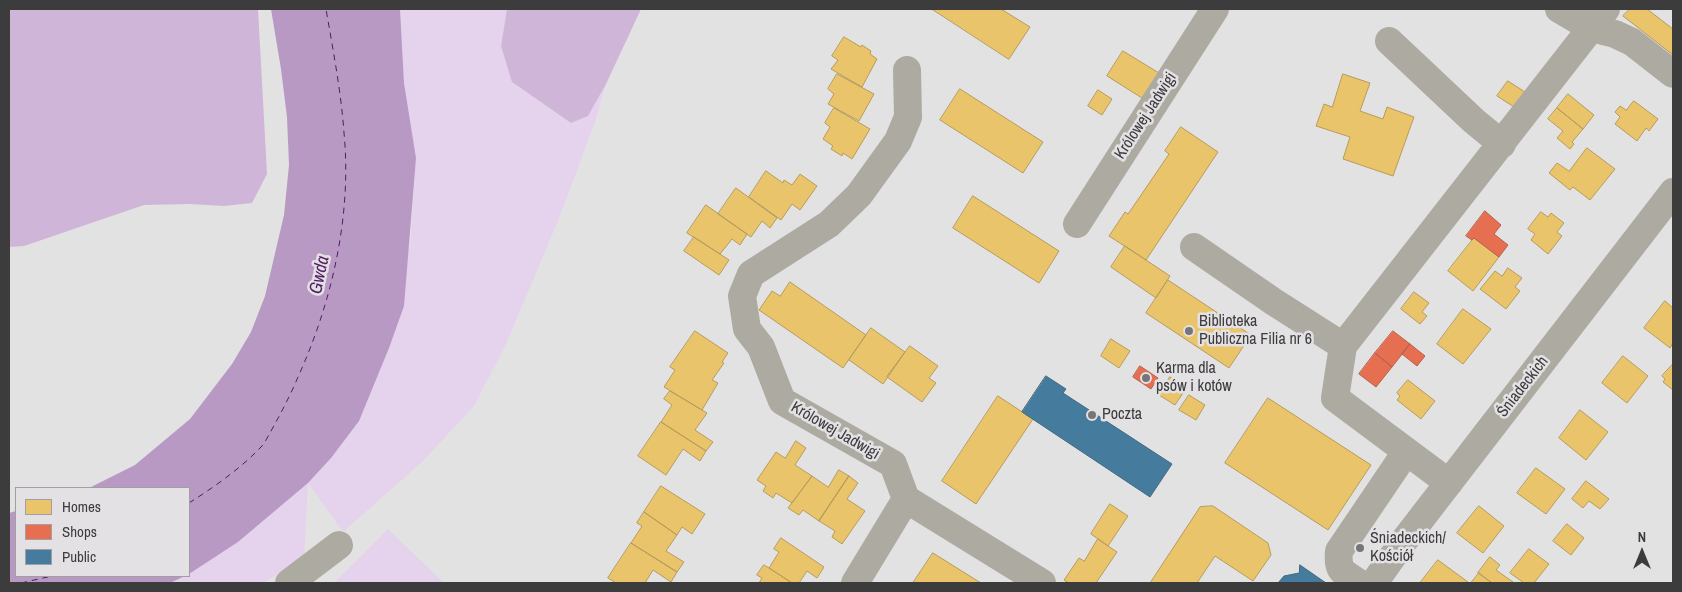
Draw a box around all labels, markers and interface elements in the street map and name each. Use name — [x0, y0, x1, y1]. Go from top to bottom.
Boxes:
street label: Królowej Jadwigi — [1111, 69, 1181, 163]
water label: Gwda — [305, 254, 335, 296]
place label: Biblioteka Publiczna Filia nr 6 — [1199, 312, 1312, 350]
marker: Biblioteka Publiczna Filia nr 6 — [1183, 325, 1195, 337]
street label: Śniadeckich — [1493, 353, 1553, 421]
place label: Karma dla psów i kotów — [1156, 359, 1232, 397]
marker: Karma dla psów i kotów — [1140, 372, 1152, 384]
street label: Królowej Jadwigi — [787, 398, 883, 464]
place label: Poczta — [1102, 405, 1142, 425]
marker: Poczta — [1086, 409, 1098, 421]
legend — [15, 487, 190, 577]
text: Homes — [62, 496, 101, 517]
text: Shops — [62, 521, 97, 542]
north arrow — [1617, 527, 1667, 577]
text: N — [1638, 528, 1646, 546]
place label: Śniadeckich/ Kościół — [1370, 529, 1446, 567]
marker: Śniadeckich/ Kościół — [1354, 542, 1366, 554]
text: Public — [62, 546, 96, 567]

